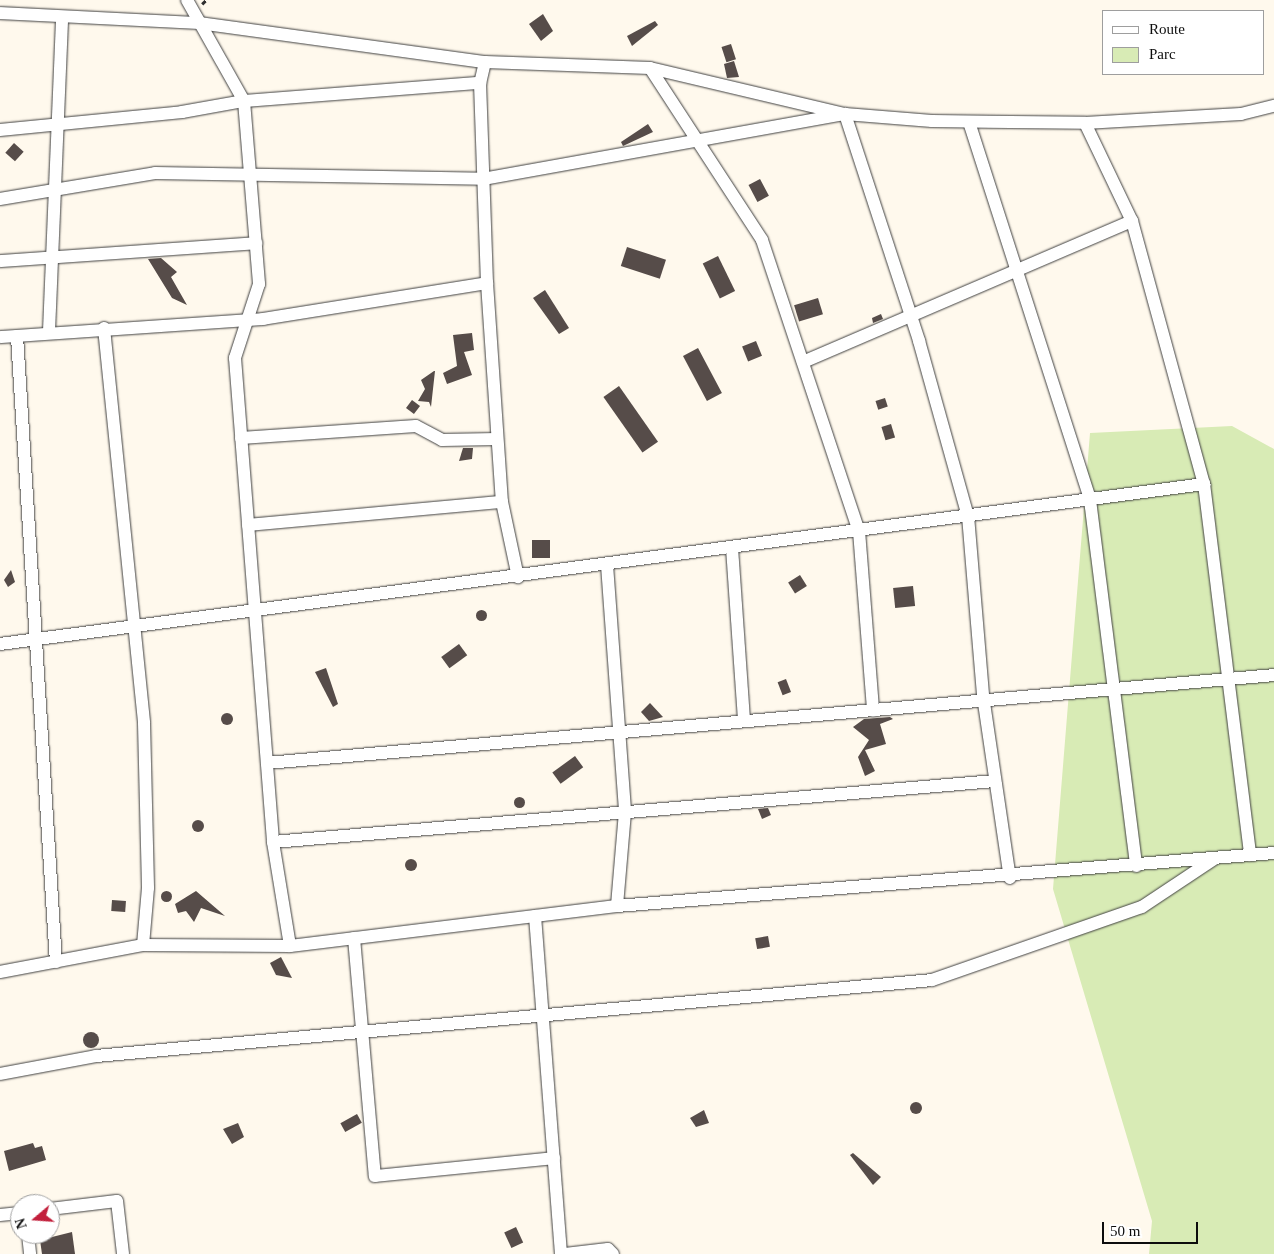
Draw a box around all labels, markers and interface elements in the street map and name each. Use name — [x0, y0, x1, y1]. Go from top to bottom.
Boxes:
legend — [1102, 10, 1264, 75]
text: Route — [1149, 21, 1185, 37]
text: Parc — [1149, 46, 1176, 62]
north arrow — [10, 1194, 60, 1244]
scale bar — [1104, 1212, 1200, 1244]
text: N — [13, 1216, 30, 1231]
text: 50 m — [1110, 1223, 1140, 1239]

